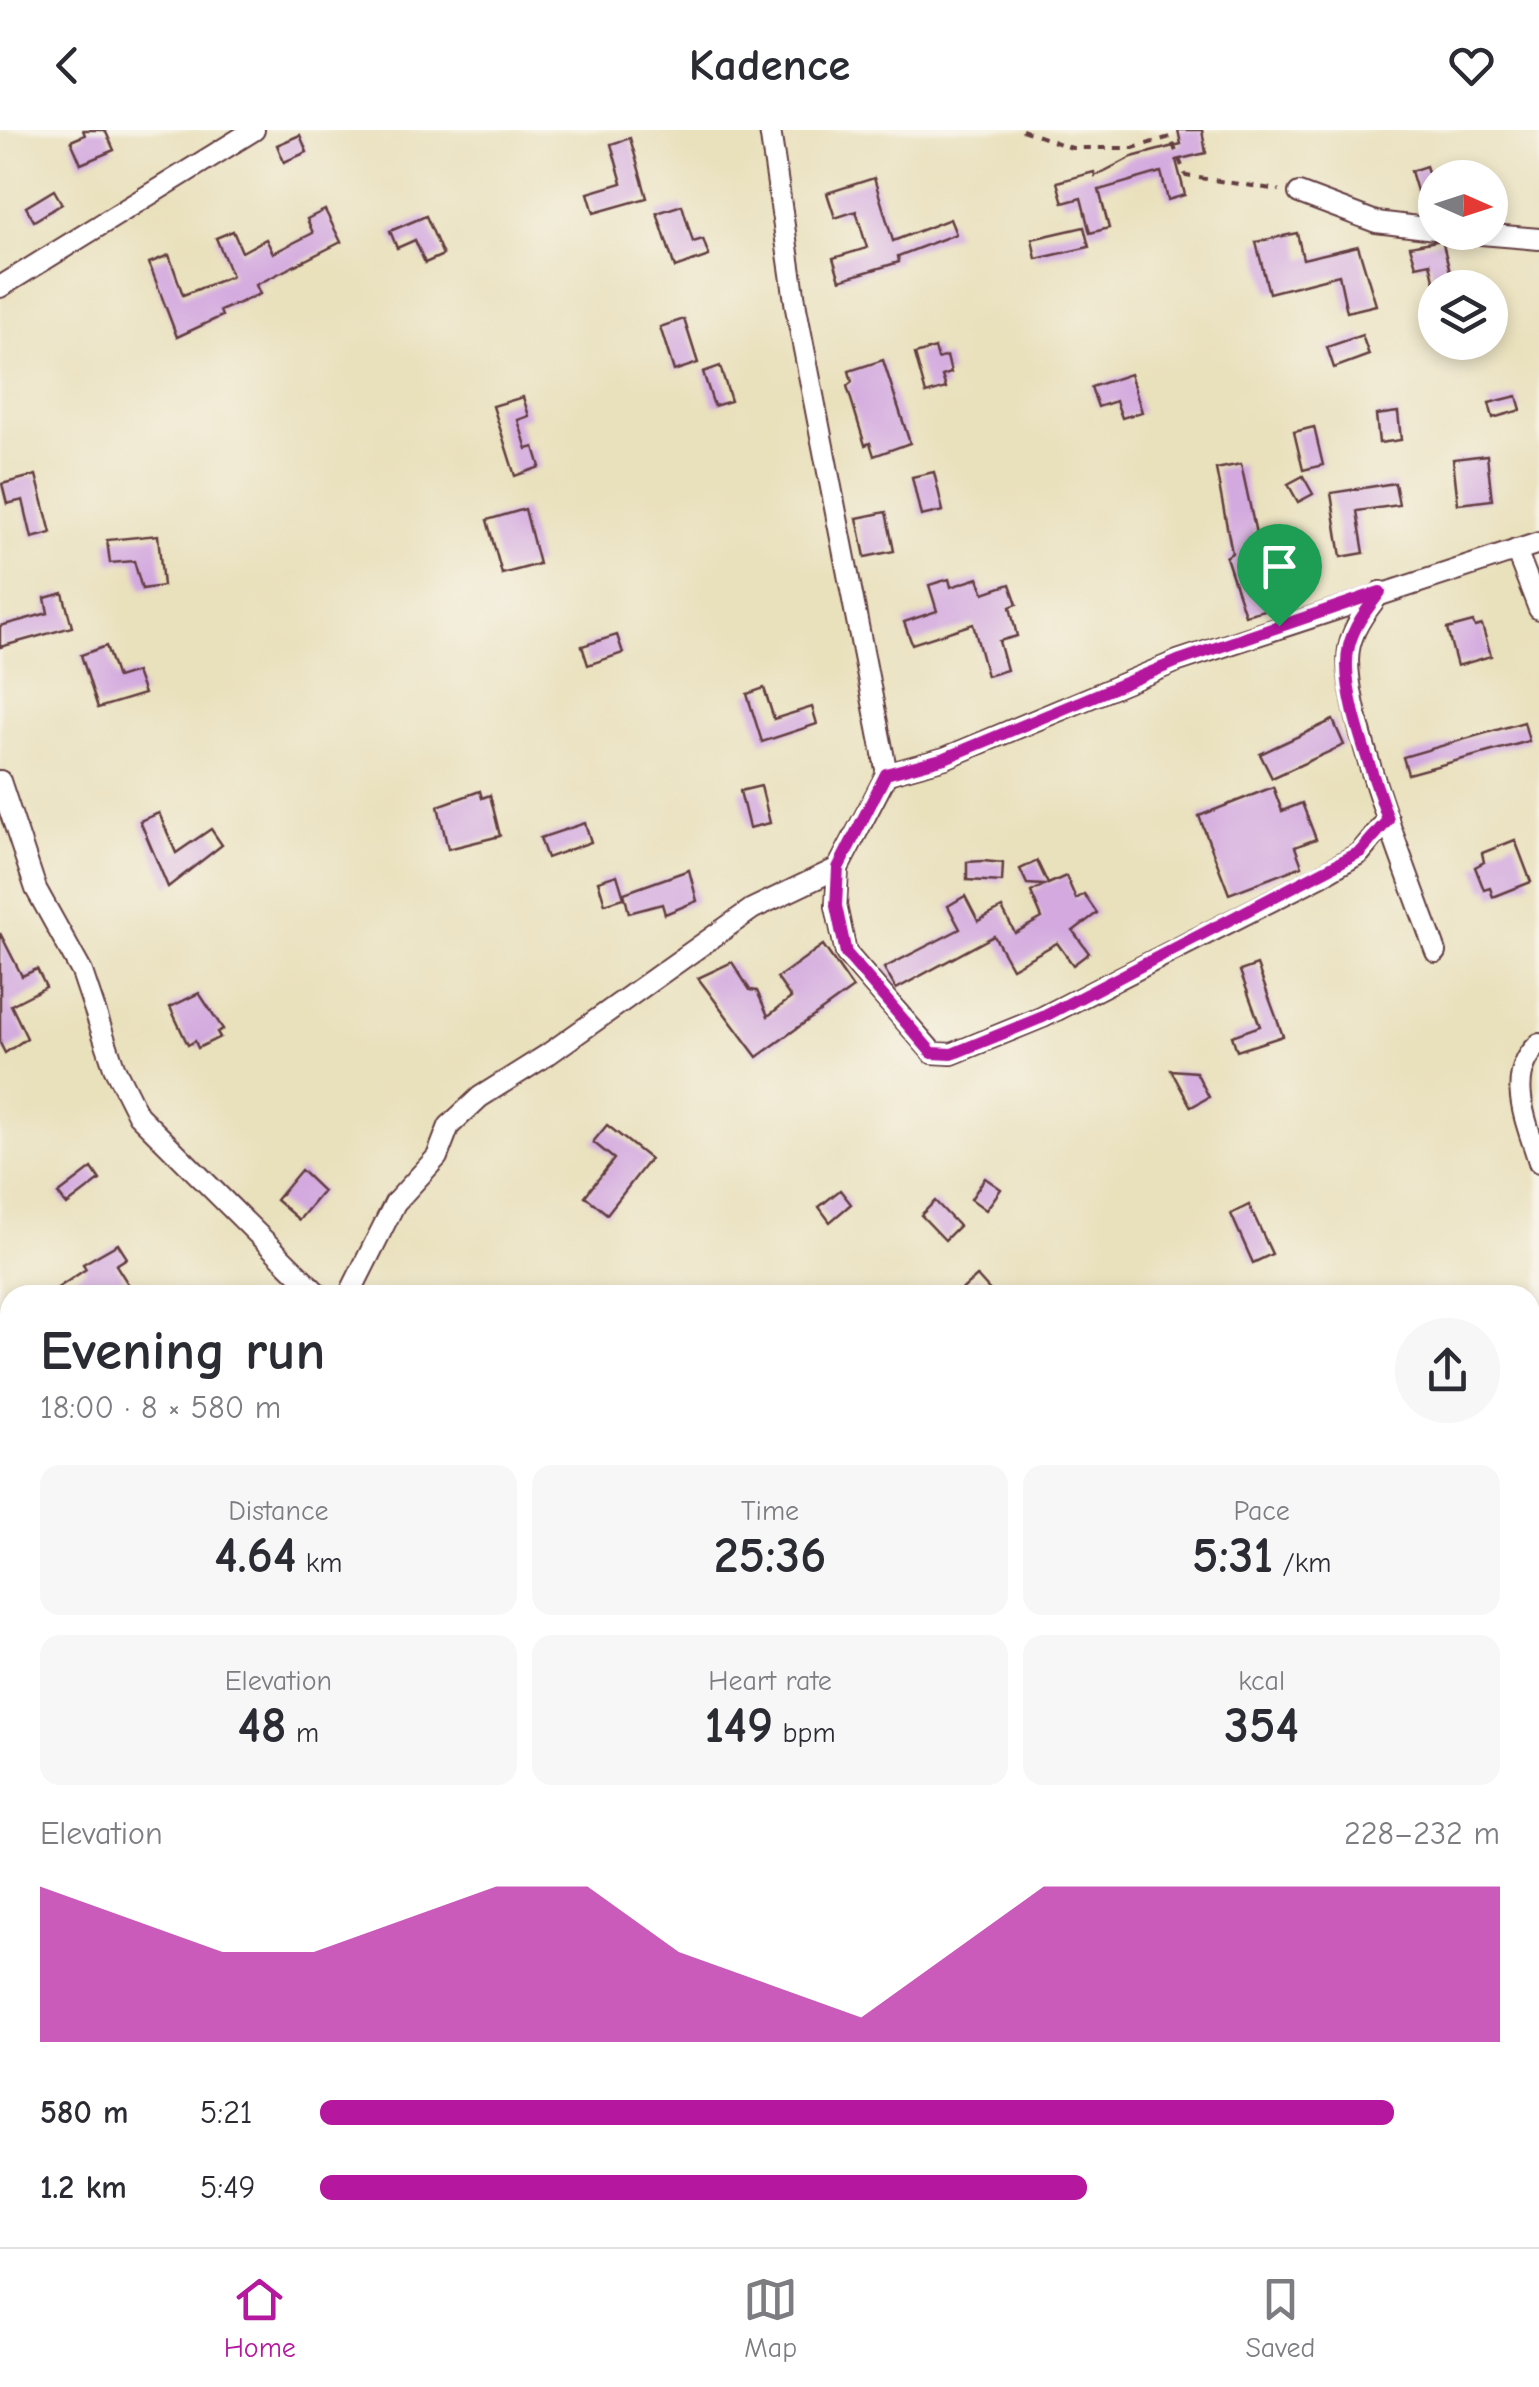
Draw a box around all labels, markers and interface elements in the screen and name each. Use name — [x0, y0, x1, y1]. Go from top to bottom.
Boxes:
icon: back — [40, 38, 95, 93]
icon: heart — [1444, 38, 1499, 93]
text: Kadence — [689, 39, 850, 91]
north arrow — [1418, 160, 1508, 250]
map controls — [1418, 160, 1508, 360]
button: layers — [1418, 270, 1508, 360]
pin — [1237, 524, 1322, 627]
icon: arrive — [1252, 539, 1307, 594]
button: share — [1395, 1318, 1500, 1423]
text: Evening run — [40, 1319, 325, 1383]
text: 18:00 · 8 × 580 m — [40, 1389, 281, 1426]
text: Distance — [228, 1495, 328, 1527]
text: Time — [741, 1495, 799, 1527]
text: Pace — [1233, 1495, 1290, 1527]
text: 4.64 — [214, 1527, 296, 1585]
text: 25:36 — [714, 1527, 826, 1585]
text: 5:31 — [1192, 1527, 1273, 1585]
text: km — [296, 1547, 342, 1579]
text: /km — [1273, 1547, 1331, 1579]
text: Elevation — [225, 1665, 332, 1697]
text: Heart rate — [708, 1665, 832, 1697]
text: kcal — [1238, 1665, 1285, 1697]
text: 48 — [238, 1697, 287, 1755]
text: 149 — [704, 1697, 773, 1755]
text: 354 — [1224, 1697, 1299, 1755]
text: m — [287, 1717, 319, 1749]
text: bpm — [773, 1717, 836, 1749]
text: Elevation — [40, 1815, 163, 1852]
text: 228–232 m — [1344, 1815, 1500, 1852]
text: 580 m — [40, 2094, 129, 2131]
text: 5:21 — [200, 2094, 253, 2131]
text: 1.2 km — [40, 2169, 127, 2206]
text: 5:49 — [200, 2169, 256, 2206]
tab: Home — [224, 2272, 296, 2364]
tab: Map — [743, 2272, 798, 2364]
tab: Saved — [1245, 2272, 1315, 2364]

